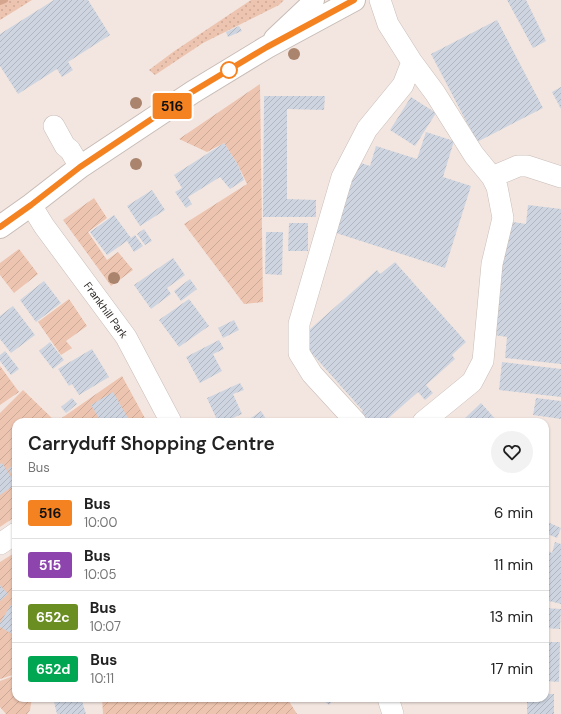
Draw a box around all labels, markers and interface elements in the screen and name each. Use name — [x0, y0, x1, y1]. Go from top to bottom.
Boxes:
unlabelled marker — [220, 61, 238, 79]
line badge: 516 — [149, 93, 195, 119]
text: 516 — [161, 97, 183, 115]
street label: Frankhill Park — [81, 279, 131, 341]
text: Carryduff Shopping Centre — [28, 431, 275, 456]
button: heart — [491, 431, 533, 473]
text: Bus — [28, 459, 50, 476]
text: Bus — [84, 494, 111, 514]
text: 6 min — [494, 503, 533, 523]
text: 516 — [39, 504, 61, 522]
text: 10:00 — [84, 514, 117, 531]
text: Bus — [84, 546, 111, 566]
text: 11 min — [494, 555, 533, 575]
text: 515 — [39, 556, 61, 574]
text: 10:05 — [84, 566, 116, 583]
text: Bus — [90, 598, 116, 618]
text: 13 min — [490, 607, 533, 627]
text: 652c — [36, 608, 70, 626]
text: 10:07 — [90, 618, 121, 635]
text: Bus — [90, 650, 117, 670]
text: 17 min — [491, 659, 533, 679]
text: 652d — [36, 660, 70, 678]
text: 10:11 — [90, 670, 114, 687]

